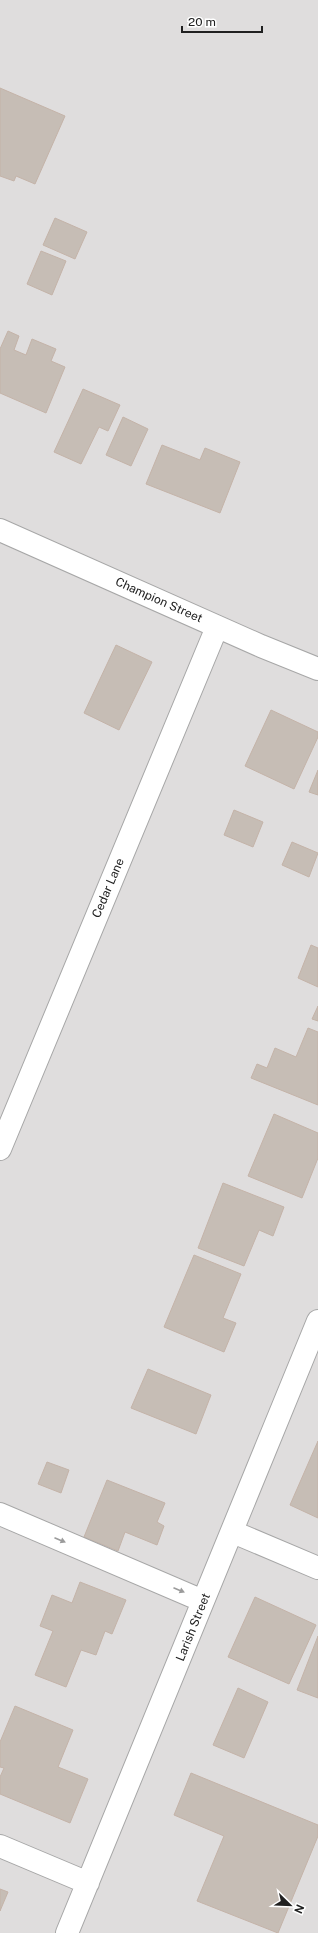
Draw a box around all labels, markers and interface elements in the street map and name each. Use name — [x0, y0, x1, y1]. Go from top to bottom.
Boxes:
scale bar — [182, 8, 262, 34]
text: 20 m — [188, 15, 216, 29]
street label: Champion Street — [113, 574, 205, 626]
street label: Cedar Lane — [89, 856, 127, 920]
one-way arrow — [54, 1537, 66, 1543]
one-way arrow — [174, 1588, 186, 1594]
street label: Larish Street — [173, 1591, 213, 1663]
north arrow — [270, 1885, 310, 1925]
text: N — [292, 1903, 306, 1915]

